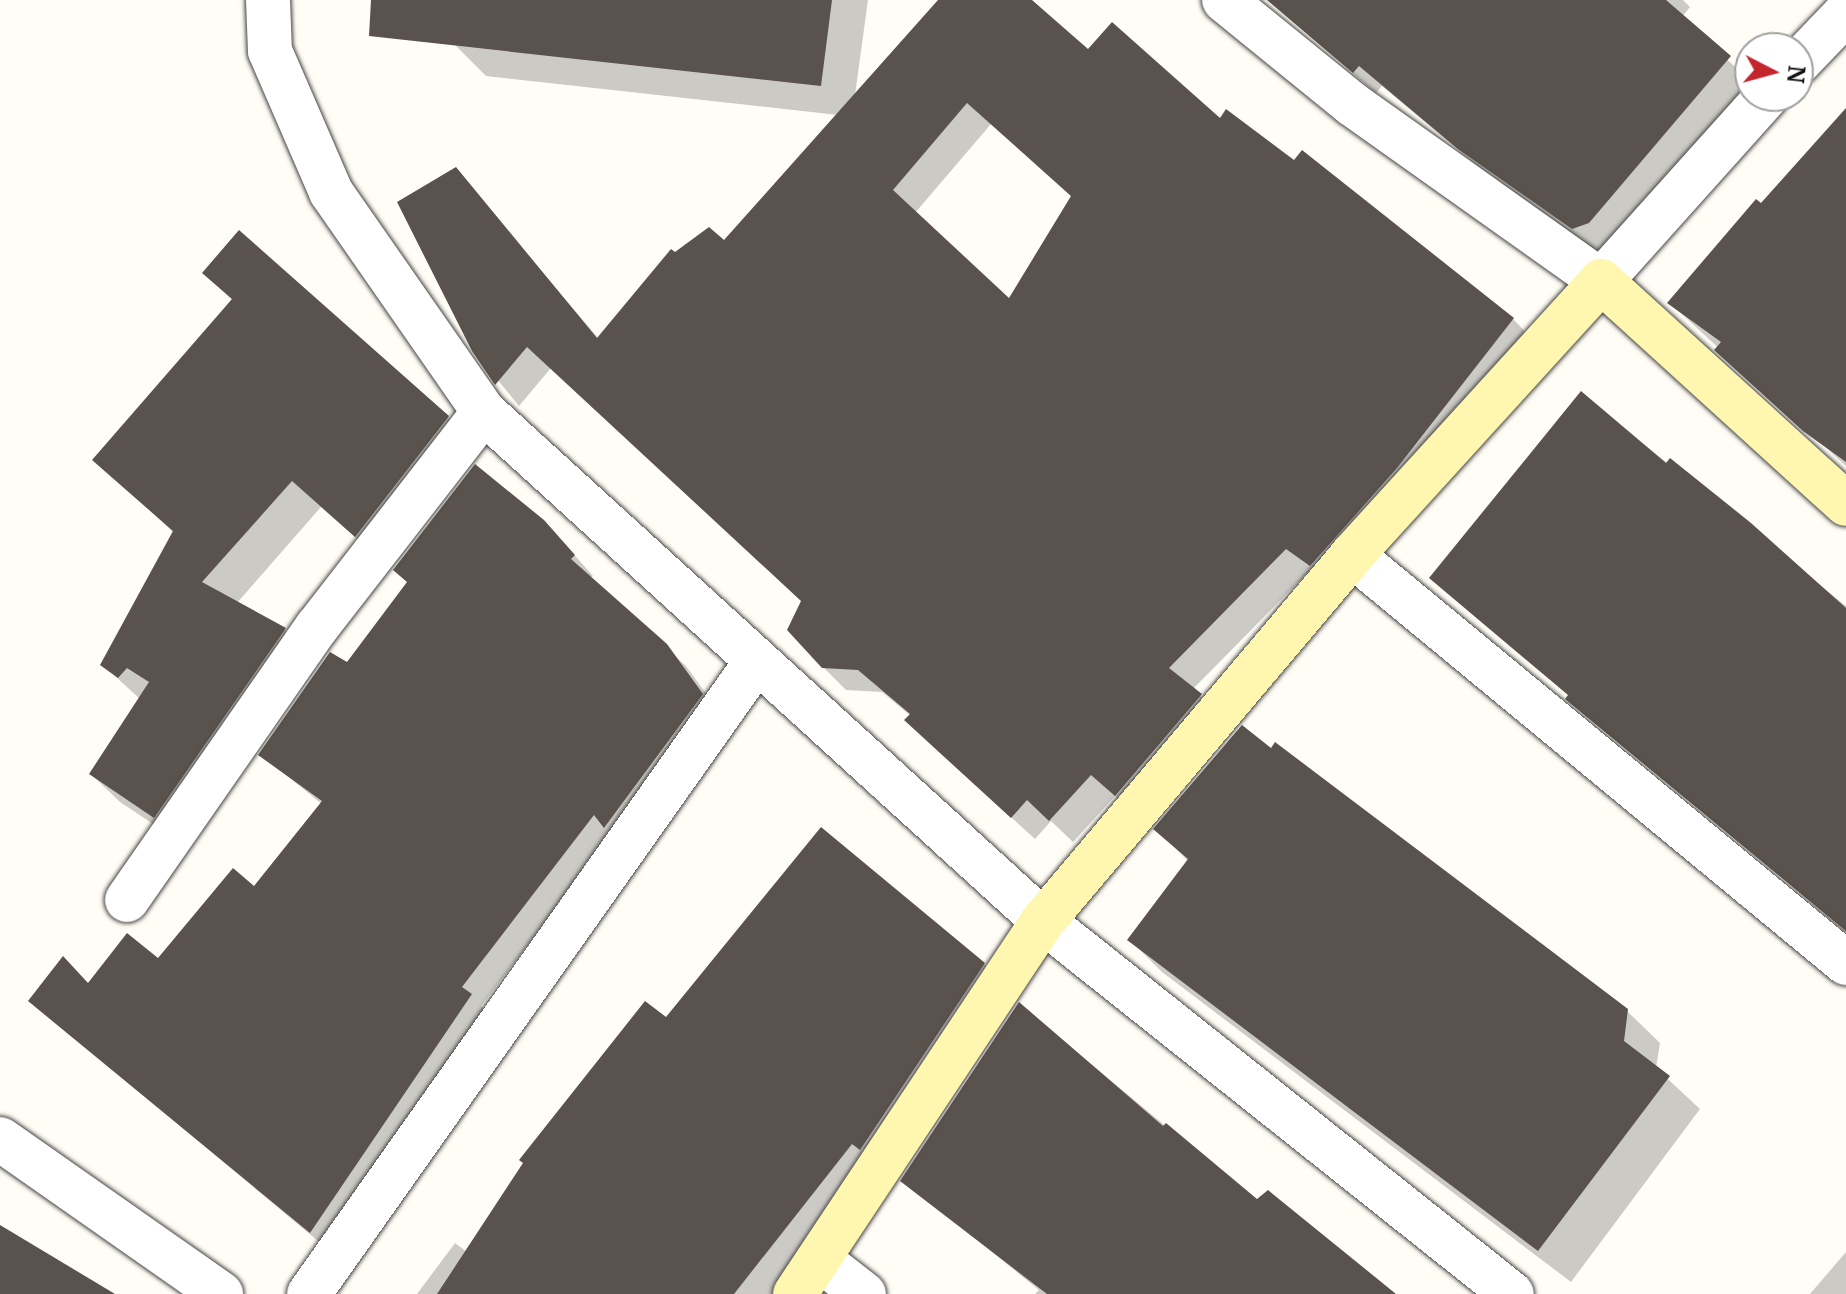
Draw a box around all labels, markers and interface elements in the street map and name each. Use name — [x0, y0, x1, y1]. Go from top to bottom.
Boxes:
north arrow — [1734, 32, 1814, 112]
text: N — [1781, 64, 1811, 84]

